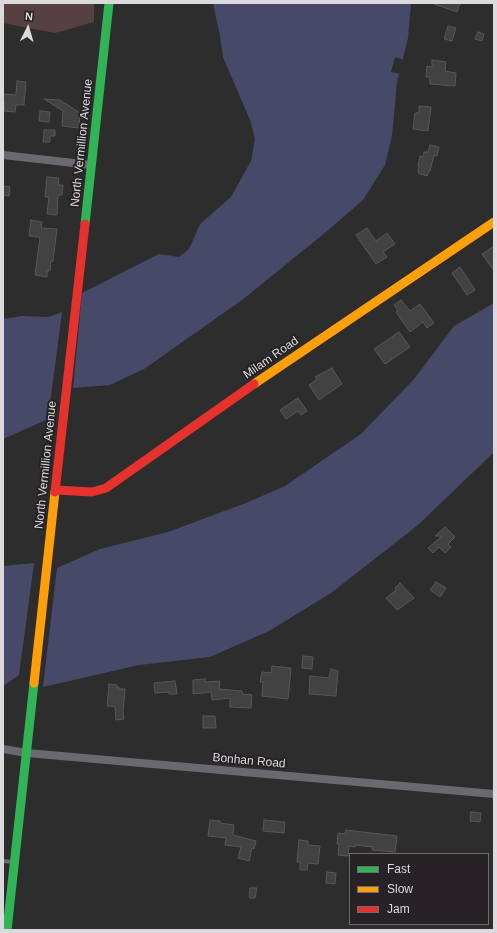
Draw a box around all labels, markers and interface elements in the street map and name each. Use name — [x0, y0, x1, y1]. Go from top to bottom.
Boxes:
north arrow — [8, 8, 48, 48]
text: N — [25, 10, 34, 22]
street label: North Vermillion Avenue — [68, 78, 96, 208]
street label: Milam Road — [241, 334, 301, 382]
street label: North Vermillion Avenue — [32, 400, 60, 530]
street label: Bonhan Road — [212, 751, 286, 771]
legend — [349, 853, 489, 925]
text: Fast — [387, 862, 410, 876]
text: Slow — [387, 882, 413, 896]
text: Jam — [387, 902, 410, 916]

